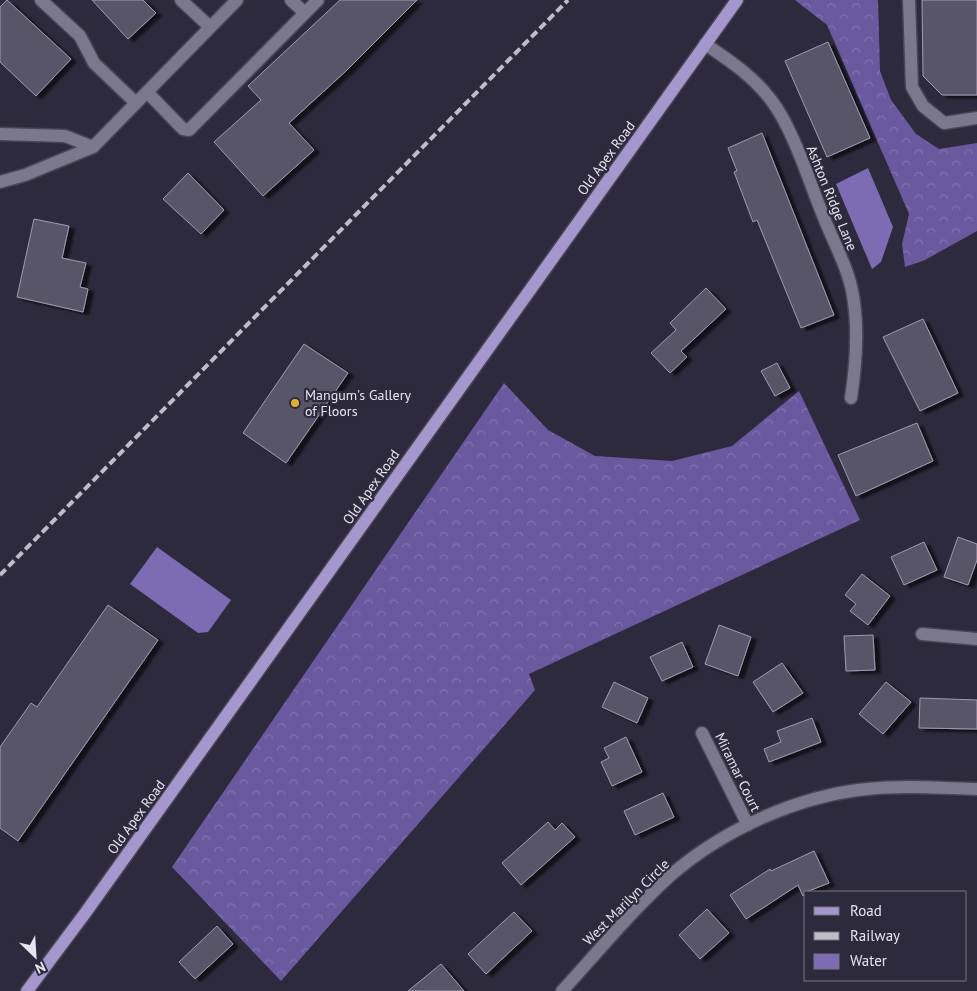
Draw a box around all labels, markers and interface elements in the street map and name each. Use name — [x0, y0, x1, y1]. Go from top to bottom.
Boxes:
street label: Old Apex Road — [573, 117, 639, 199]
street label: Ashton Ridge Lane — [803, 143, 861, 253]
place label: Mangum's Gallery of Floors — [305, 386, 411, 420]
marker: Mangum's Gallery of Floors — [289, 397, 301, 409]
street label: Old Apex Road — [339, 446, 403, 528]
street label: Miramar Court — [711, 729, 765, 815]
street label: Old Apex Road — [103, 776, 169, 858]
street label: West Marilyn Circle — [579, 855, 673, 949]
legend — [804, 891, 967, 981]
text: Road — [850, 901, 882, 920]
text: Railway — [850, 926, 900, 945]
north arrow — [10, 931, 60, 981]
text: Water — [850, 951, 887, 970]
text: N — [33, 958, 48, 978]

